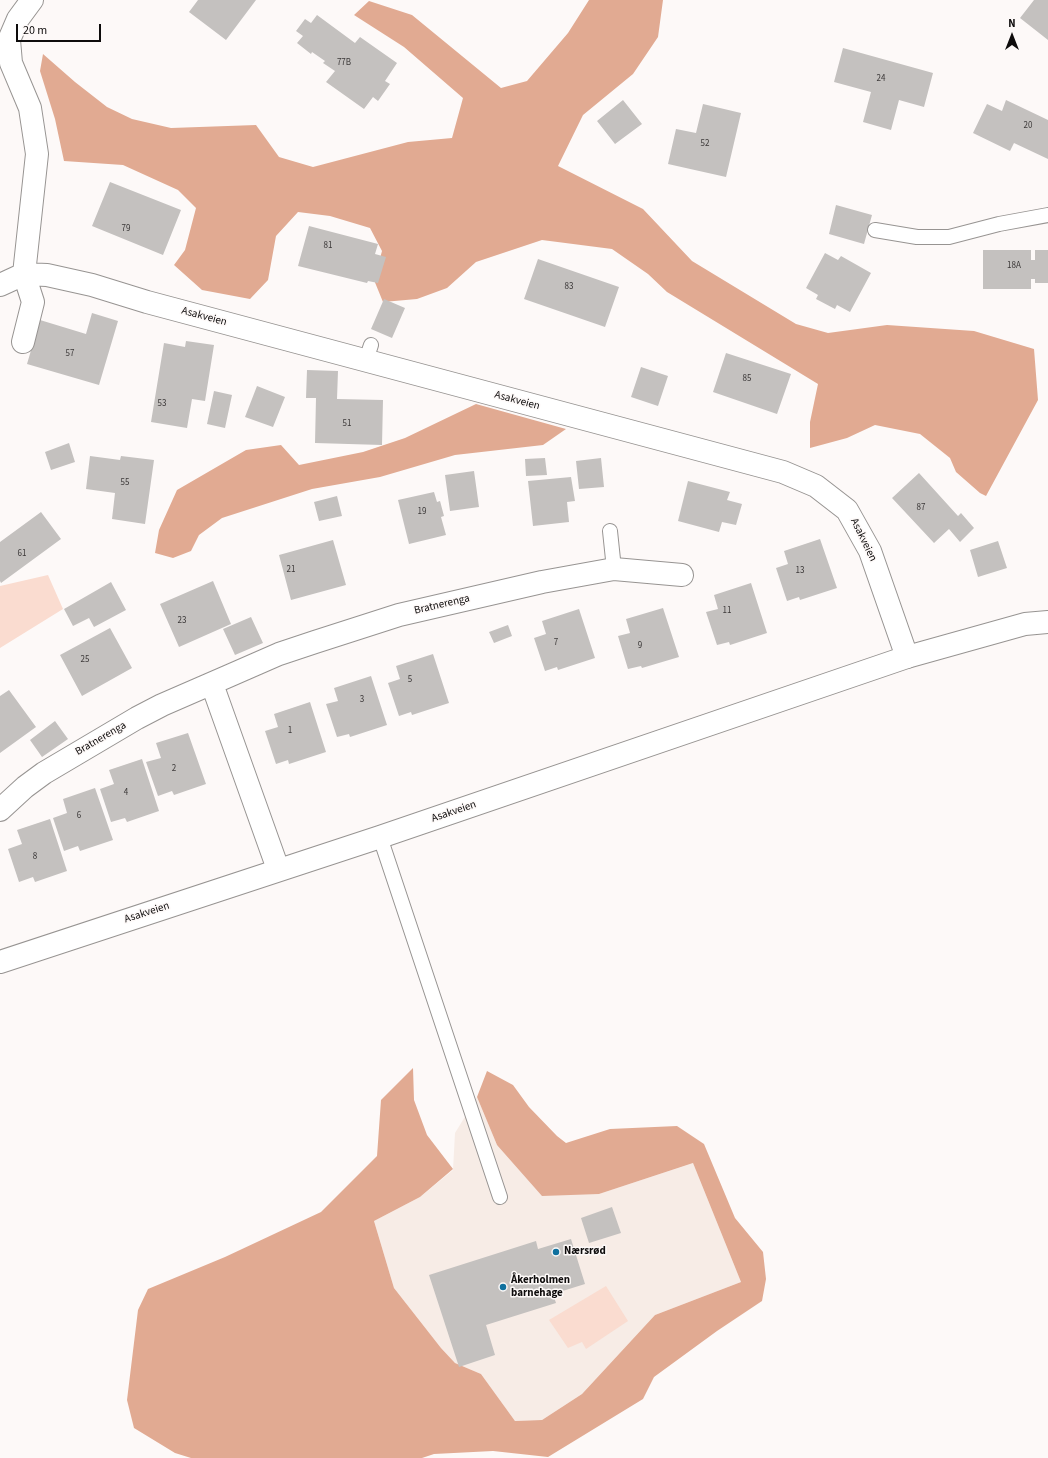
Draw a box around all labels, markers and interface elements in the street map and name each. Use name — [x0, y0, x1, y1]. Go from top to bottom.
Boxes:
scale bar — [18, 16, 103, 42]
north arrow — [992, 16, 1032, 56]
text: N — [1008, 16, 1016, 31]
text: 20 m — [23, 22, 47, 39]
house number: 77B — [337, 58, 351, 68]
house number: 24 — [877, 74, 885, 84]
house number: 20 — [1024, 121, 1032, 131]
house number: 52 — [701, 139, 709, 149]
house number: 79 — [122, 224, 130, 234]
house number: 81 — [324, 241, 332, 251]
house number: 18A — [1007, 261, 1021, 271]
house number: 83 — [565, 282, 573, 292]
street label: Asakveien — [180, 305, 228, 329]
house number: 57 — [66, 349, 74, 359]
house number: 85 — [743, 374, 751, 384]
street label: Asakveien — [493, 389, 541, 413]
house number: 53 — [158, 399, 166, 409]
house number: 51 — [343, 419, 351, 429]
house number: 55 — [121, 478, 129, 488]
house number: 87 — [917, 503, 925, 513]
house number: 19 — [418, 507, 426, 517]
street label: Asakveien — [847, 516, 879, 564]
house number: 61 — [18, 549, 26, 559]
house number: 21 — [287, 565, 295, 575]
house number: 13 — [796, 566, 804, 576]
street label: Bratnerenga — [413, 592, 471, 618]
house number: 11 — [723, 606, 731, 616]
house number: 23 — [178, 616, 186, 626]
house number: 7 — [554, 638, 558, 648]
house number: 9 — [638, 641, 642, 651]
house number: 25 — [81, 655, 89, 665]
house number: 5 — [408, 675, 412, 685]
house number: 3 — [360, 695, 364, 705]
street label: Bratnerenga — [73, 719, 129, 759]
house number: 1 — [288, 726, 292, 736]
house number: 2 — [172, 764, 176, 774]
house number: 4 — [124, 788, 128, 798]
street label: Asakveien — [430, 798, 478, 826]
house number: 6 — [77, 811, 81, 821]
house number: 8 — [33, 852, 37, 862]
street label: Asakveien — [123, 900, 171, 926]
place label: Nærsrød — [564, 1245, 606, 1259]
marker: Nærsrød — [551, 1247, 561, 1257]
place label: Åkerholmen barnehage — [511, 1274, 570, 1300]
marker: Åkerholmen barnehage — [498, 1282, 508, 1292]

